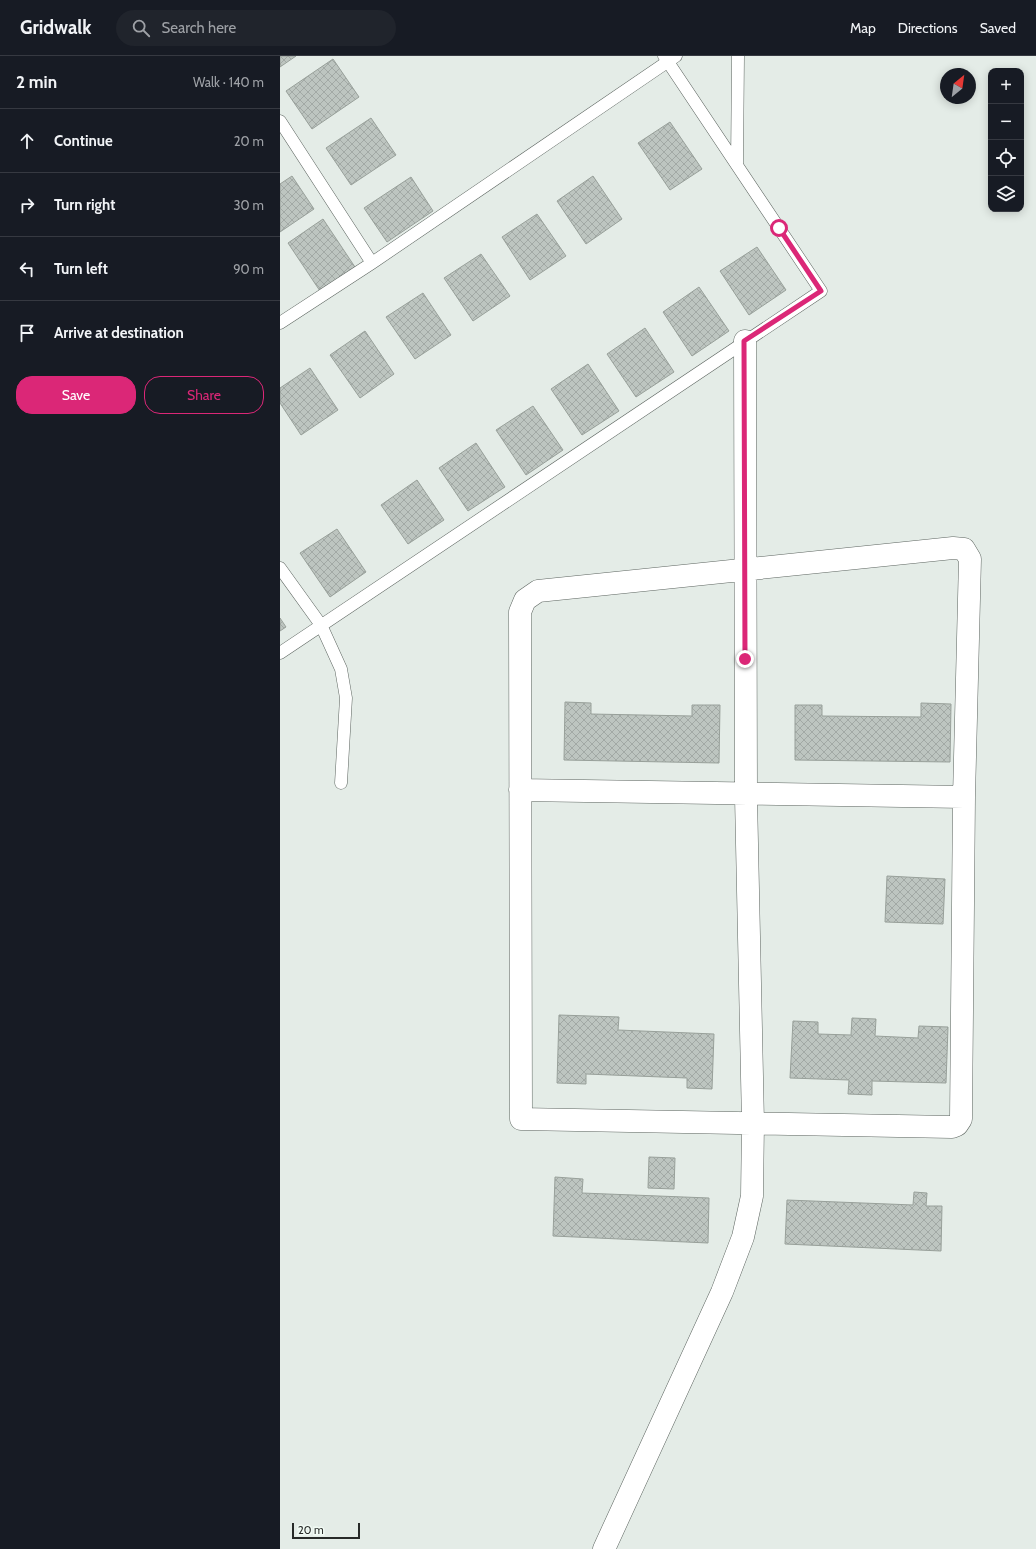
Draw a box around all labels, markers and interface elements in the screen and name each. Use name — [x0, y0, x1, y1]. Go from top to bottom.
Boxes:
search box — [116, 10, 396, 46]
text: Gridwalk — [20, 16, 92, 39]
icon: search — [130, 17, 152, 39]
text: Search here — [162, 19, 236, 37]
text: Map — [850, 19, 876, 37]
text: Directions — [898, 19, 958, 37]
text: Saved — [980, 19, 1016, 37]
north arrow — [940, 68, 976, 104]
map controls — [988, 68, 1024, 212]
button: + — [988, 68, 1024, 104]
text: 2 min — [16, 72, 57, 92]
text: Walk · 140 m — [193, 74, 264, 90]
button: − — [988, 104, 1024, 140]
icon: ahead — [16, 130, 38, 152]
text: Continue — [54, 132, 113, 150]
text: 20 m — [234, 133, 264, 149]
button: locate — [988, 140, 1024, 176]
button: layers — [988, 176, 1024, 212]
icon: right — [16, 194, 38, 216]
text: Turn right — [54, 196, 115, 214]
text: 30 m — [234, 197, 264, 213]
route start — [770, 219, 788, 237]
icon: left — [16, 258, 38, 280]
text: Turn left — [54, 260, 108, 278]
text: 90 m — [233, 261, 264, 277]
icon: arrive — [16, 322, 38, 344]
text: Arrive at destination — [54, 324, 184, 342]
button: Save — [16, 376, 136, 414]
button: Share — [144, 376, 264, 414]
route end — [736, 650, 754, 668]
scale bar — [292, 1521, 360, 1540]
text: 20 m — [298, 1523, 324, 1537]

